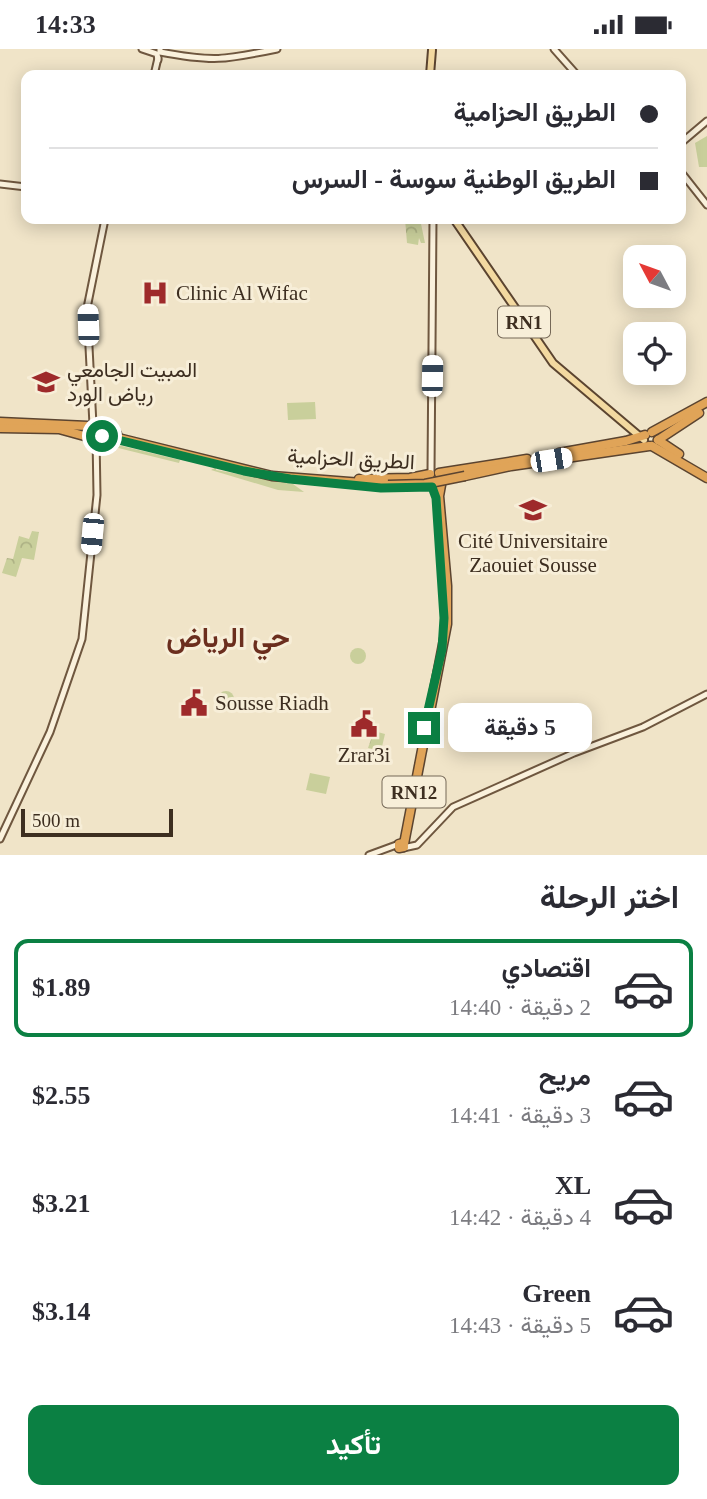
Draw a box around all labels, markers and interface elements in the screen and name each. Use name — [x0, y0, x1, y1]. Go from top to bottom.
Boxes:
text: 14:33 — [35, 10, 96, 39]
text: الطريق الحزامية — [454, 98, 616, 127]
text: الطريق الوطنية سوسة - السرس — [292, 165, 616, 194]
north arrow — [623, 245, 686, 308]
map controls — [623, 245, 686, 385]
hospital icon: Clinic Al Wifac — [140, 278, 170, 308]
place label: Clinic Al Wifac — [176, 281, 308, 305]
car — [77, 304, 100, 346]
road number: RN1 — [498, 307, 550, 337]
button: locate — [623, 322, 686, 385]
car — [422, 355, 443, 397]
place label: المبيت الجامعي رياض الورد — [67, 358, 197, 407]
school or university icon: المبيت الجامعي رياض الورد — [31, 367, 61, 397]
route start — [86, 420, 118, 452]
street label: الطريق الحزامية — [287, 444, 415, 475]
car — [529, 446, 574, 474]
school or university icon: Cité Universitaire Zaouiet Sousse — [518, 495, 548, 525]
car — [80, 512, 105, 556]
place label: Cité Universitaire Zaouiet Sousse — [458, 529, 608, 577]
district label: حي الرياض — [166, 622, 290, 661]
public building icon: Sousse Riadh — [179, 688, 209, 718]
place label: Sousse Riadh — [215, 691, 329, 715]
callout: 5 دقيقة — [448, 703, 592, 753]
public building icon: Zrar3i — [349, 709, 379, 739]
route end — [408, 712, 440, 744]
text: 5 دقيقة — [484, 715, 556, 740]
place label: Zrar3i — [338, 743, 390, 767]
road number: RN12 — [382, 777, 446, 807]
scale bar — [21, 806, 173, 838]
text: 500 m — [32, 810, 80, 831]
text: اختر الرحلة — [540, 879, 679, 915]
text: اقتصادي — [502, 954, 591, 983]
icon: car — [612, 957, 675, 1020]
text: $1.89 — [32, 973, 91, 1002]
text: 2 دقيقة · 14:40 — [449, 995, 591, 1020]
text: مريح — [539, 1062, 591, 1091]
icon: car — [612, 1065, 675, 1128]
text: $2.55 — [32, 1081, 91, 1110]
text: 3 دقيقة · 14:41 — [449, 1103, 591, 1128]
text: XL — [555, 1171, 591, 1200]
icon: car — [612, 1173, 675, 1236]
text: $3.21 — [32, 1189, 91, 1218]
text: 4 دقيقة · 14:42 — [449, 1205, 591, 1230]
text: Green — [522, 1279, 591, 1308]
icon: car — [612, 1281, 675, 1344]
text: $3.14 — [32, 1297, 91, 1326]
text: 5 دقيقة · 14:43 — [449, 1313, 591, 1338]
button: تأكيد — [28, 1405, 679, 1485]

